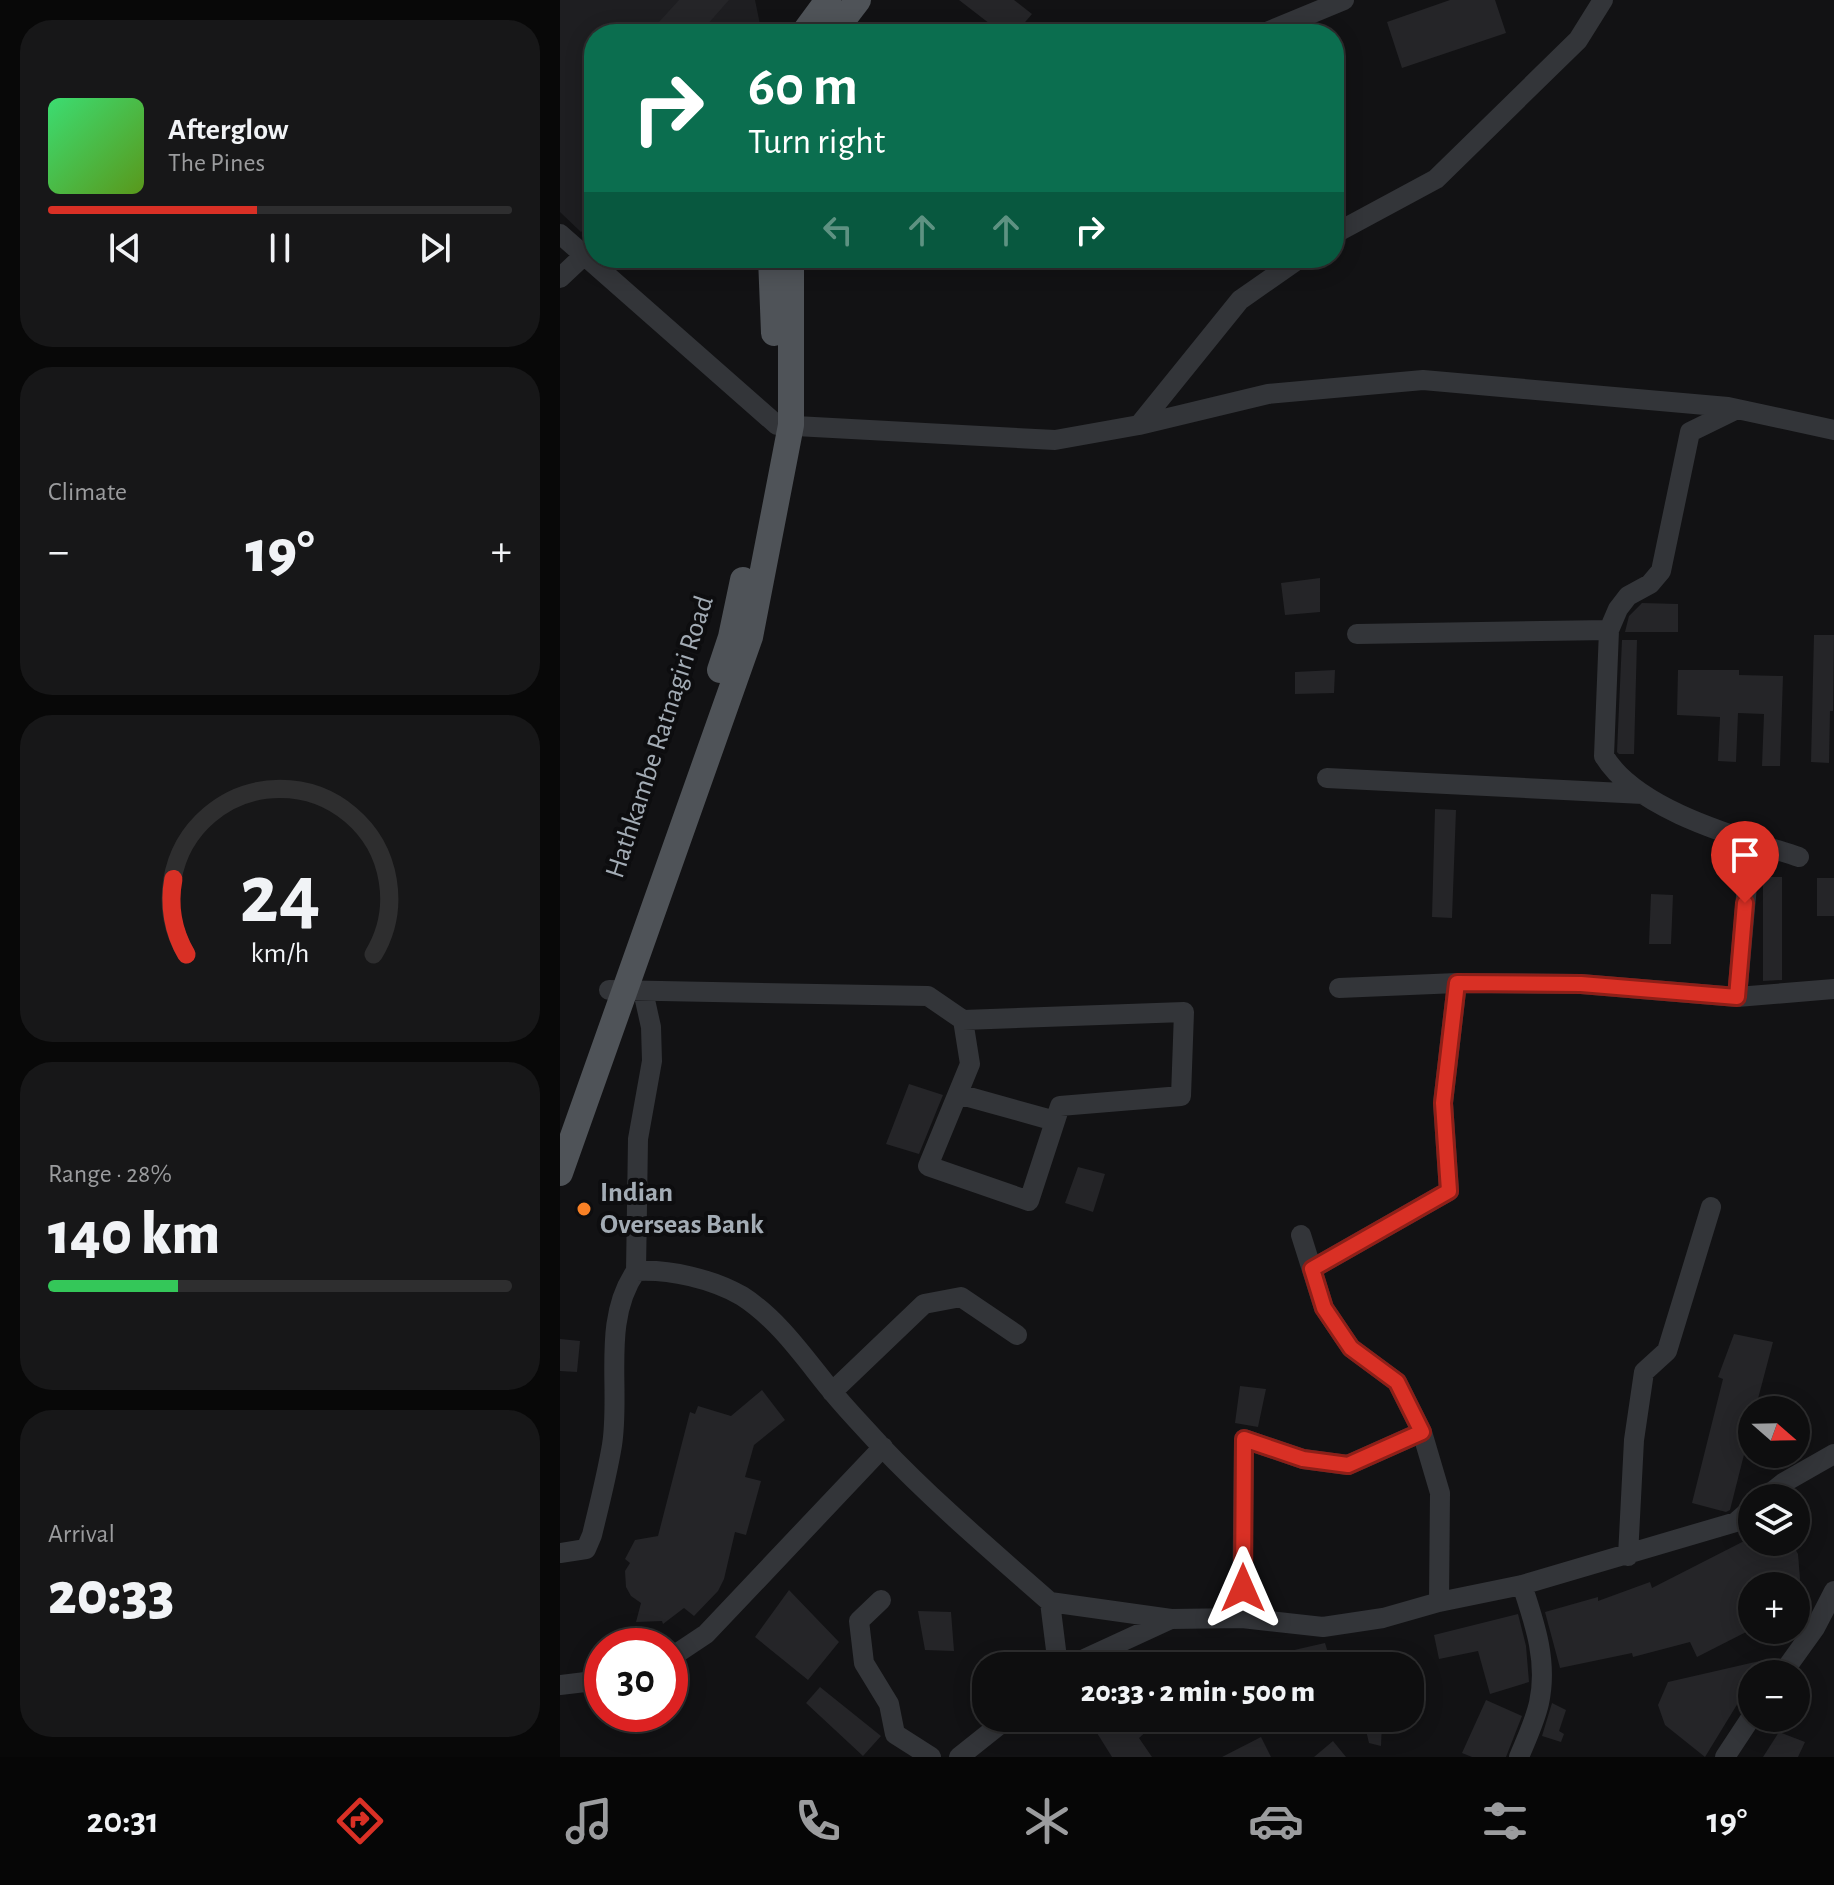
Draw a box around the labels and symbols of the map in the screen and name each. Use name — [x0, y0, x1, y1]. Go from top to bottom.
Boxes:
street label: Hathkambe Ratnagiri Road — [601, 592, 719, 882]
pin — [1711, 821, 1779, 903]
place label: Indian Overseas Bank — [600, 1179, 764, 1239]
marker: Indian Overseas Bank — [575, 1200, 593, 1218]
north arrow — [1738, 1396, 1810, 1468]
position arrow — [1201, 1546, 1285, 1630]
speed limit sign: 30 — [584, 1628, 688, 1732]

